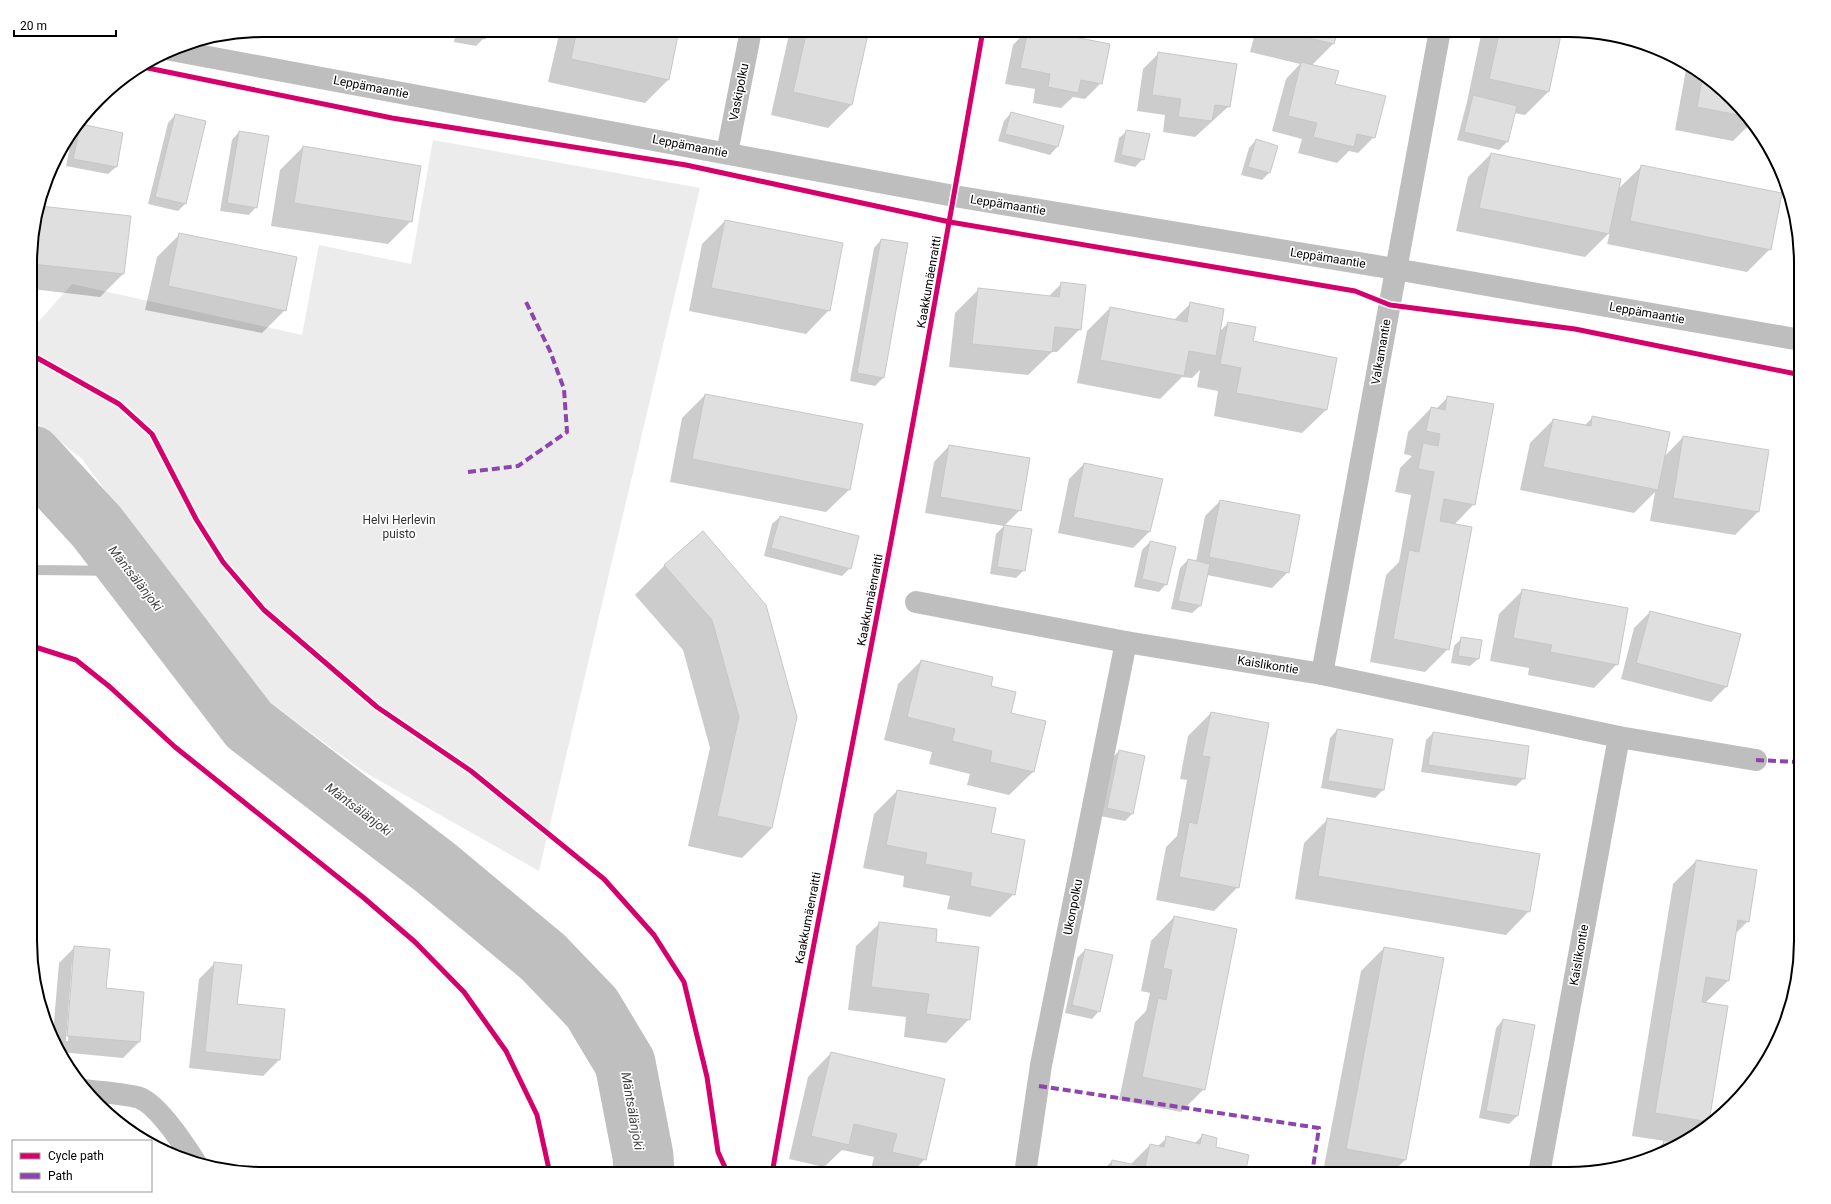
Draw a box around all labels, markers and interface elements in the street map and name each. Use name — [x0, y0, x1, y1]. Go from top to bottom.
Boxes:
scale bar — [14, 12, 116, 38]
text: 20 m — [20, 19, 47, 33]
street label: Vaskipolku — [727, 62, 751, 122]
street label: Leppämaantie — [332, 73, 410, 101]
street label: Leppämaantie — [651, 132, 729, 160]
street label: Leppämaantie — [969, 192, 1047, 218]
street label: Kaakkumäenraitti — [914, 235, 944, 329]
street label: Leppämaantie — [1289, 245, 1367, 271]
street label: Leppämaantie — [1608, 299, 1686, 327]
street label: Valkamantie — [1368, 318, 1394, 386]
park label: Helvi Herlevin puisto — [362, 513, 436, 541]
water label: Mäntsälänjoki — [105, 543, 166, 615]
street label: Kaakkumäenraitti — [854, 553, 886, 647]
street label: Kaislikontie — [1236, 653, 1300, 677]
water label: Mäntsälänjoki — [323, 780, 395, 840]
street label: Kaakkumäenraitti — [792, 871, 824, 965]
street label: Ukonpolku — [1061, 878, 1085, 936]
street label: Kaislikontie — [1567, 923, 1591, 987]
water label: Mäntsälänjoki — [618, 1071, 647, 1152]
legend — [12, 1140, 152, 1192]
text: Cycle path — [48, 1149, 104, 1163]
text: Path — [48, 1169, 73, 1183]

